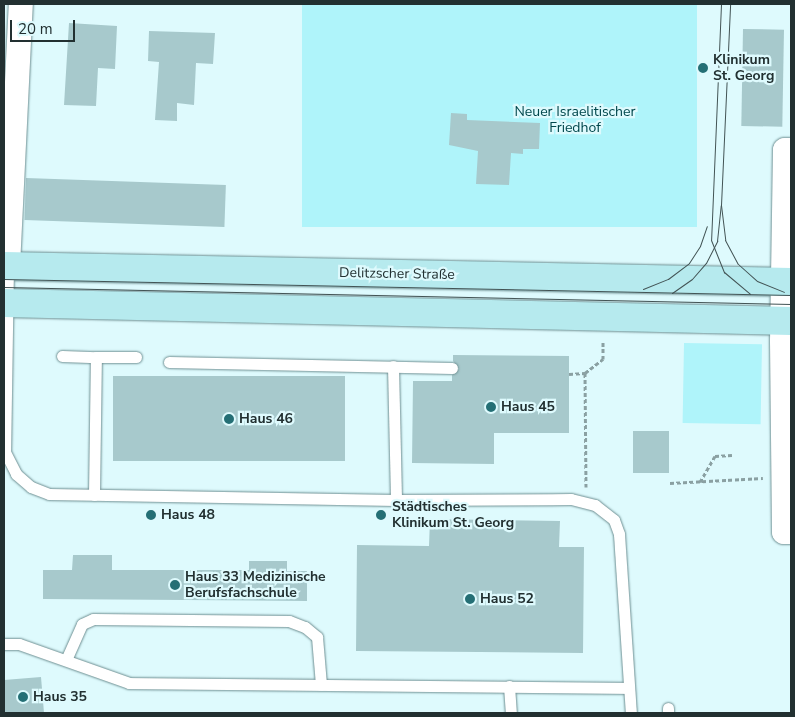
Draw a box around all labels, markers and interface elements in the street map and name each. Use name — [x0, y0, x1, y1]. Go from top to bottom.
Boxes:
scale bar — [12, 10, 78, 42]
text: 20 m — [18, 19, 53, 39]
place label: Klinikum St. Georg — [713, 52, 774, 84]
marker: Klinikum St. Georg — [697, 62, 709, 74]
park label: Neuer Israelitischer Friedhof — [514, 104, 636, 136]
street label: Delitzscher Straße — [339, 265, 455, 283]
place label: Haus 45 — [501, 399, 555, 415]
marker: Haus 45 — [485, 401, 497, 413]
place label: Haus 46 — [239, 411, 293, 427]
marker: Haus 46 — [223, 413, 235, 425]
place label: Städtisches Klinikum St. Georg — [392, 499, 514, 532]
place label: Haus 48 — [161, 507, 215, 523]
marker: Städtisches Klinikum St. Georg — [374, 508, 388, 522]
marker: Haus 48 — [145, 509, 157, 521]
place label: Haus 33 Medizinische Berufsfachschule — [185, 569, 326, 602]
marker: Haus 33 Medizinische Berufsfachschule — [169, 579, 181, 591]
place label: Haus 52 — [480, 591, 534, 607]
marker: Haus 52 — [464, 593, 476, 605]
place label: Haus 35 — [33, 689, 87, 705]
marker: Haus 35 — [17, 691, 29, 703]

